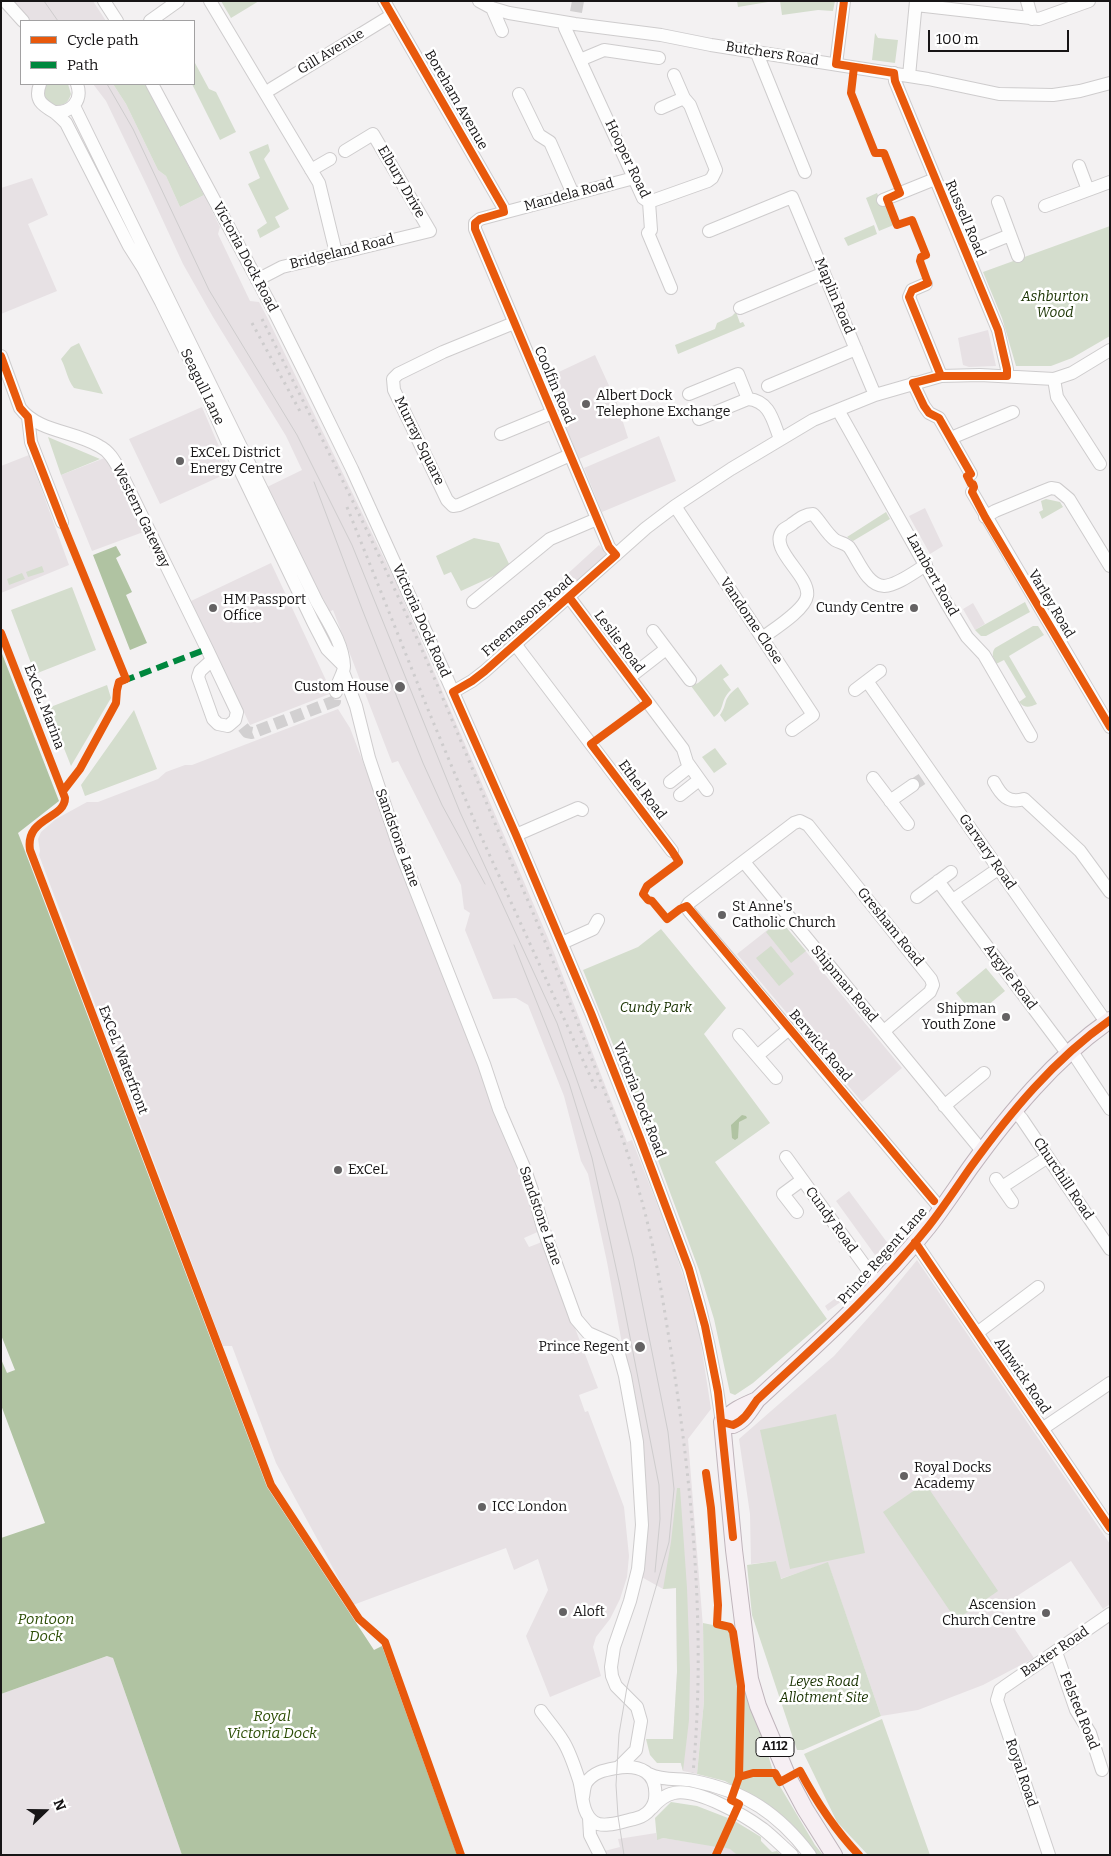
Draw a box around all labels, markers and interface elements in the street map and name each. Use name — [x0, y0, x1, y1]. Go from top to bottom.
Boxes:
legend — [20, 20, 195, 85]
scale bar — [931, 20, 1072, 52]
street label: Gill Avenue — [295, 26, 367, 78]
text: 100 m — [936, 30, 979, 48]
text: Cycle path — [67, 31, 139, 49]
street label: Butchers Road — [724, 38, 820, 70]
street label: Boreham Avenue — [421, 47, 491, 153]
text: Path — [67, 56, 98, 74]
street label: Hooper Road — [601, 117, 653, 201]
street label: Elbury Drive — [374, 143, 428, 221]
street label: Mandela Road — [522, 175, 616, 215]
street label: Russell Road — [941, 178, 989, 260]
street label: Victoria Dock Road — [209, 199, 281, 315]
street label: Bridgeland Road — [288, 231, 396, 273]
street label: Maplin Road — [810, 255, 858, 337]
park label: Ashburton Wood — [1021, 289, 1089, 322]
street label: Coolfin Road — [530, 344, 578, 426]
street label: Seagull Lane — [176, 346, 228, 428]
place label: Albert Dock Telephone Exchange — [596, 388, 730, 421]
street label: Murray Square — [390, 394, 448, 488]
marker: Albert Dock Telephone Exchange — [580, 398, 592, 410]
place label: ExCeL District Energy Centre — [190, 445, 283, 478]
marker: ExCeL District Energy Centre — [174, 455, 186, 467]
street label: Western Gateway — [109, 461, 173, 571]
street label: Lambert Road — [903, 531, 961, 619]
street label: Victoria Dock Road — [388, 562, 454, 680]
street label: Varley Road — [1024, 567, 1078, 641]
street label: Freemasons Road — [479, 572, 577, 660]
street label: Vandome Close — [716, 575, 786, 667]
place label: HM Passport Office — [223, 592, 306, 624]
place label: Cundy Centre — [816, 600, 904, 616]
marker: HM Passport Office — [207, 602, 219, 614]
marker: Cundy Centre — [908, 602, 920, 614]
street label: Leslie Road — [590, 608, 648, 676]
street label: ExCeL Marina — [20, 662, 68, 752]
place label: Custom House — [294, 679, 389, 695]
marker: Custom House — [393, 680, 407, 694]
street label: Ethel Road — [614, 757, 670, 823]
street label: Sandstone Lane — [371, 786, 423, 890]
street label: Garvary Road — [955, 811, 1019, 893]
street label: Gresham Road — [853, 884, 927, 970]
place label: St Anne's Catholic Church — [732, 899, 836, 932]
marker: St Anne's Catholic Church — [716, 909, 728, 921]
street label: Argyle Road — [980, 941, 1040, 1013]
street label: Shipman Road — [807, 942, 881, 1026]
park label: Cundy Park — [620, 1000, 692, 1016]
place label: Shipman Youth Zone — [922, 1001, 996, 1034]
street label: ExCeL Waterfront — [95, 1003, 151, 1117]
street label: Berwick Road — [785, 1007, 855, 1085]
marker: Shipman Youth Zone — [1000, 1011, 1012, 1023]
street label: Victoria Dock Road — [609, 1040, 669, 1160]
street label: Churchill Road — [1029, 1135, 1097, 1223]
place label: ExCeL — [348, 1162, 388, 1178]
marker: ExCeL — [332, 1164, 344, 1176]
street label: Sandstone Lane — [515, 1164, 565, 1268]
street label: Cundy Road — [801, 1184, 861, 1256]
street label: Prince Regent Lane — [835, 1204, 931, 1308]
street label: Alnwick Road — [990, 1335, 1054, 1417]
place label: Prince Regent — [539, 1339, 629, 1355]
marker: Prince Regent — [633, 1340, 647, 1354]
place label: Royal Docks Academy — [914, 1460, 991, 1492]
marker: Royal Docks Academy — [898, 1470, 910, 1482]
place label: ICC London — [492, 1499, 567, 1515]
marker: ICC London — [476, 1501, 488, 1513]
place label: Ascension Church Centre — [942, 1597, 1036, 1630]
place label: Aloft — [573, 1604, 605, 1620]
marker: Aloft — [557, 1606, 569, 1618]
marker: Ascension Church Centre — [1040, 1607, 1052, 1619]
water label: Pontoon Dock — [18, 1611, 74, 1646]
street label: Baxter Road — [1018, 1623, 1092, 1681]
street label: Felsted Road — [1056, 1670, 1102, 1752]
park label: Leyes Road Allotment Site — [780, 1674, 868, 1706]
water label: Royal Victoria Dock — [227, 1708, 317, 1743]
street label: Royal Road — [1001, 1737, 1041, 1809]
road number: A112 — [756, 1738, 794, 1756]
north arrow — [20, 1786, 70, 1836]
text: N — [49, 1797, 69, 1813]

